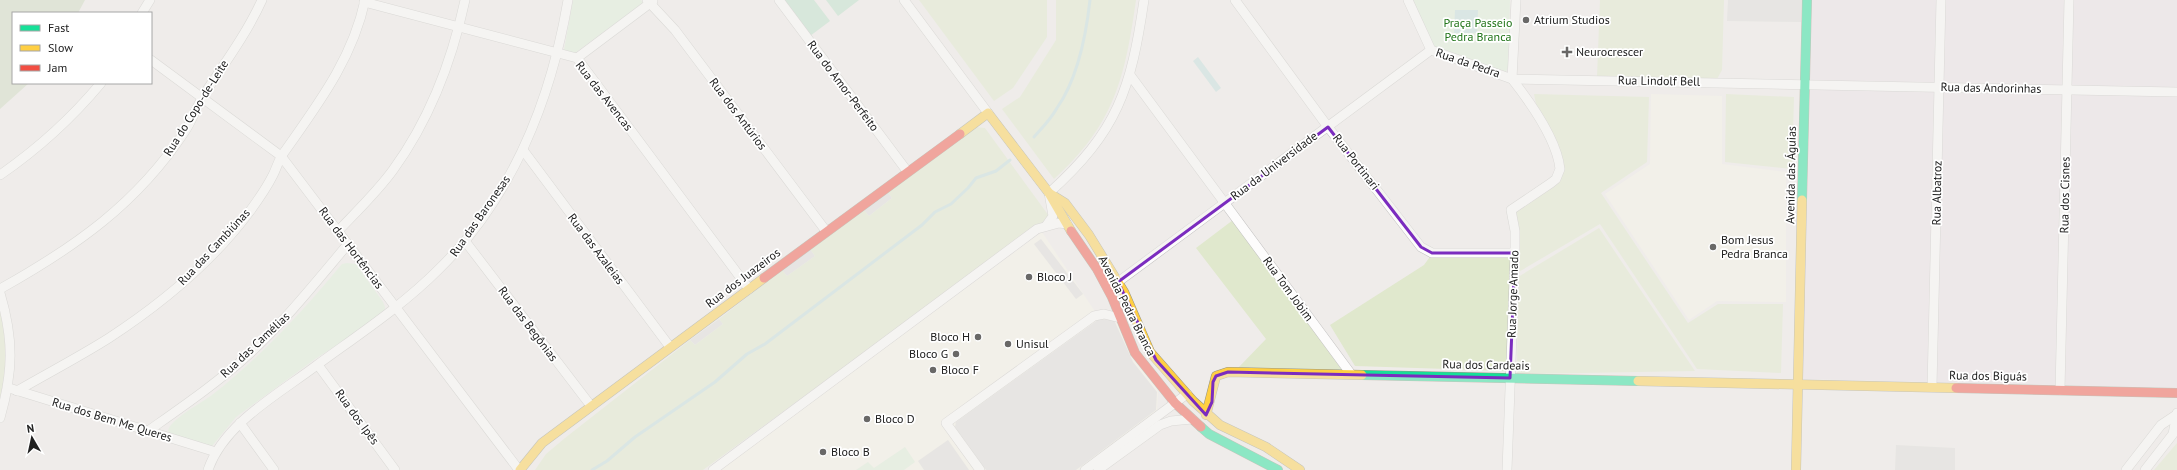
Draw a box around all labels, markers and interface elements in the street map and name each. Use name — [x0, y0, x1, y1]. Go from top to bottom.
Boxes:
legend — [12, 12, 152, 84]
place label: Atrium Studios — [1534, 12, 1610, 27]
park label: Praça Passeio Pedra Branca — [1444, 15, 1512, 44]
marker: Atrium Studios — [1521, 15, 1531, 25]
text: Fast — [48, 20, 69, 35]
street label: Rua do Amor-Perfeito — [804, 37, 882, 134]
text: Slow — [48, 40, 73, 55]
place label: Neurocrescer — [1576, 44, 1643, 59]
street label: Rua da Pedra — [1434, 45, 1502, 81]
marker: Neurocrescer — [1561, 46, 1573, 58]
street label: Rua do Copo-de-Leite — [160, 57, 231, 159]
street label: Rua das Avencas — [573, 58, 636, 134]
text: Jam — [47, 60, 67, 75]
street label: Rua Lindolf Bell — [1618, 72, 1701, 89]
street label: Rua dos Antúrios — [706, 75, 770, 153]
street label: Rua das Andorinhas — [1940, 79, 2042, 96]
street label: Avenida das Águias — [1782, 126, 1799, 224]
street label: Rua da Universidade — [1227, 128, 1320, 203]
street label: Rua Portinari — [1330, 131, 1383, 193]
street label: Rua dos Cisnes — [2056, 157, 2073, 233]
street label: Rua Albatroz — [1928, 160, 1945, 226]
street label: Rua das Baronesas — [446, 172, 513, 259]
street label: Rua das Hortências — [316, 204, 387, 292]
street label: Rua das Cambiúnas — [174, 205, 253, 288]
street label: Rua das Azaleias — [565, 210, 628, 287]
place label: Bom Jesus Pedra Branca — [1721, 232, 1788, 261]
marker: Bom Jesus Pedra Branca — [1708, 242, 1718, 252]
street label: Rua dos Juazeiros — [702, 245, 783, 311]
street label: Rua Jorge Amado — [1503, 250, 1522, 338]
street label: Avenida Pedra Branca — [1096, 253, 1159, 359]
street label: Rua Tom Jobim — [1260, 253, 1317, 324]
place label: Bloco J — [1037, 269, 1072, 284]
marker: Bloco J — [1024, 272, 1034, 282]
street label: Rua das Begônias — [495, 283, 561, 364]
street label: Rua das Camélias — [217, 309, 292, 381]
place label: Bloco H — [930, 329, 970, 344]
marker: Bloco H — [973, 332, 983, 342]
place label: Unisul — [1016, 336, 1049, 351]
marker: Unisul — [1003, 339, 1013, 349]
place label: Bloco G — [909, 346, 948, 361]
marker: Bloco G — [951, 349, 961, 359]
street label: Rua dos Cardeais — [1442, 356, 1530, 373]
place label: Bloco F — [941, 362, 979, 377]
marker: Bloco F — [928, 365, 938, 375]
street label: Rua dos Biguás — [1949, 367, 2027, 384]
street label: Rua dos Ipês — [332, 386, 383, 447]
street label: Rua dos Bem Me Queres — [50, 394, 174, 445]
place label: Bloco D — [875, 411, 915, 426]
marker: Bloco D — [862, 414, 872, 424]
north arrow — [12, 418, 52, 458]
text: N — [26, 421, 35, 436]
place label: Bloco B — [831, 444, 870, 459]
marker: Bloco B — [818, 447, 828, 457]

